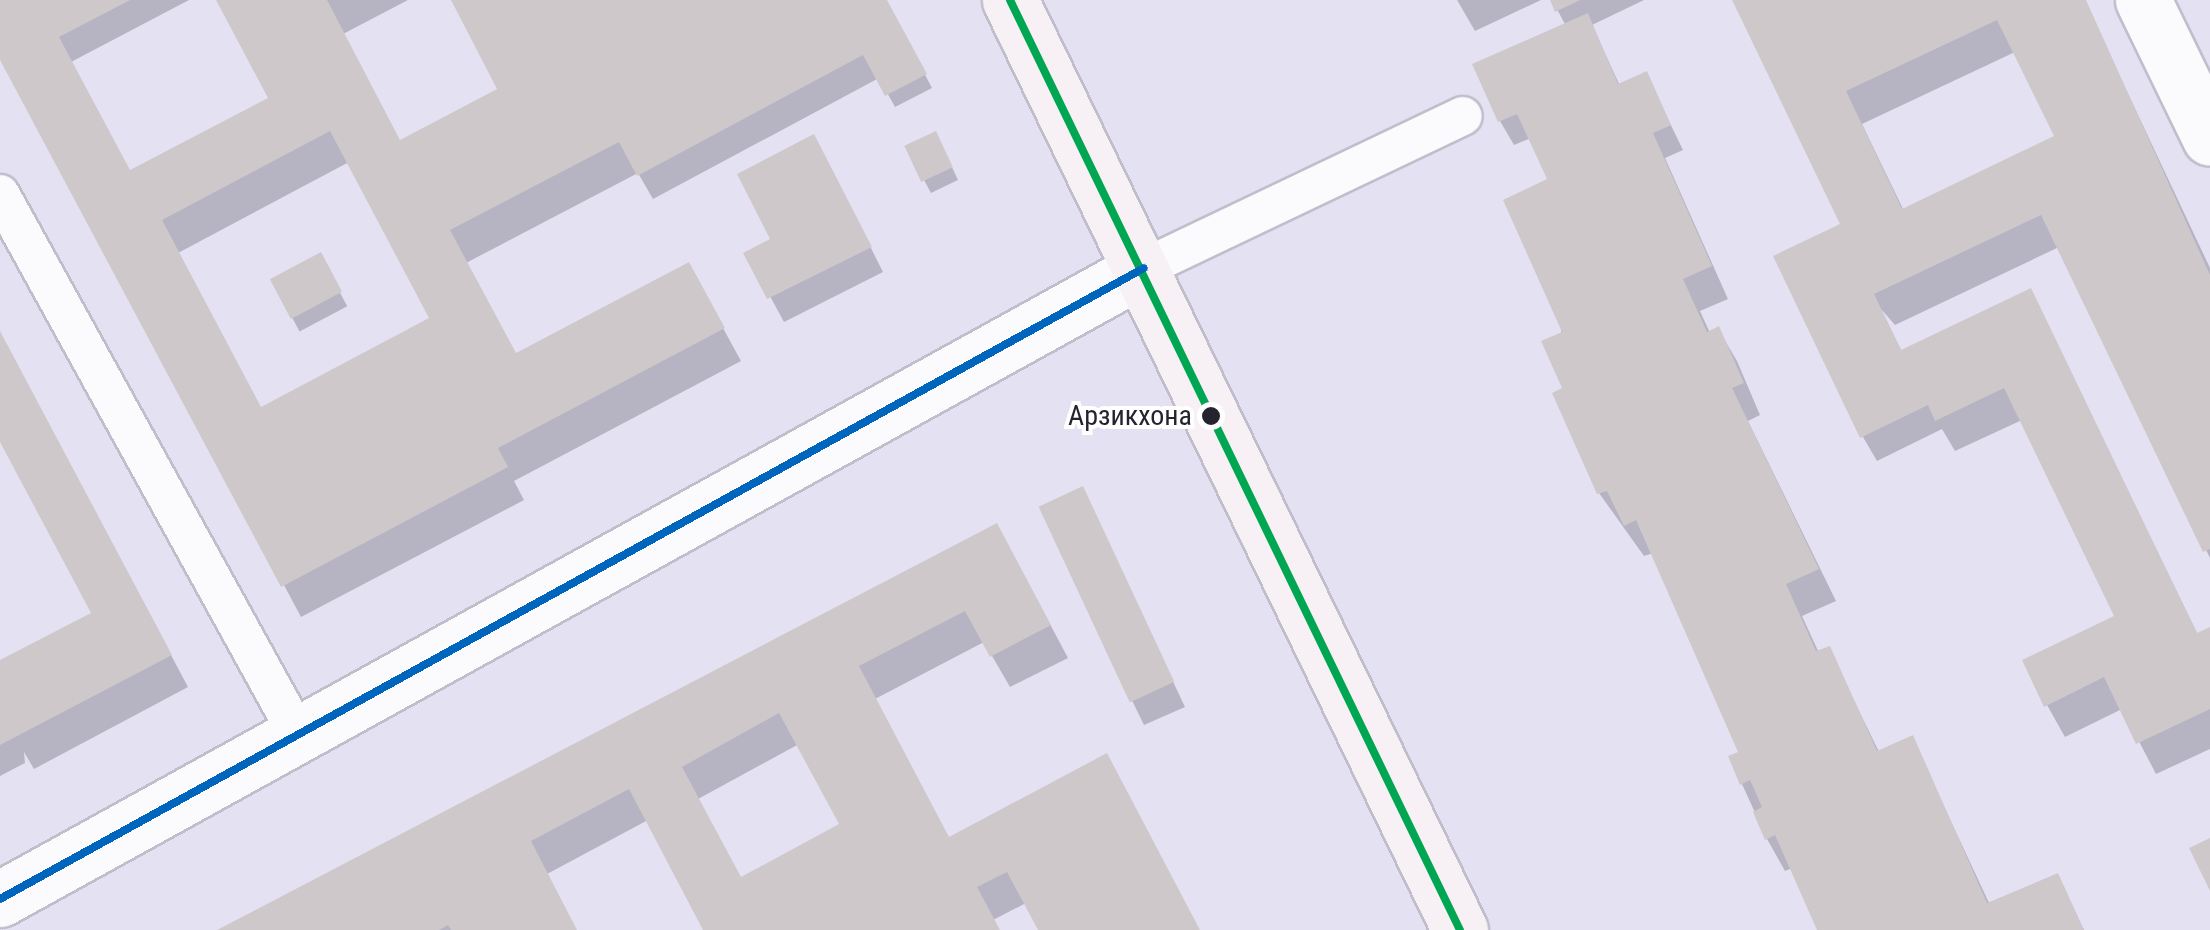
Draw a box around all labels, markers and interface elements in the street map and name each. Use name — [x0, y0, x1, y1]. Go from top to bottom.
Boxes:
place label: Арзикхона — [1068, 399, 1192, 433]
marker: Арзикхона — [1201, 406, 1221, 426]

